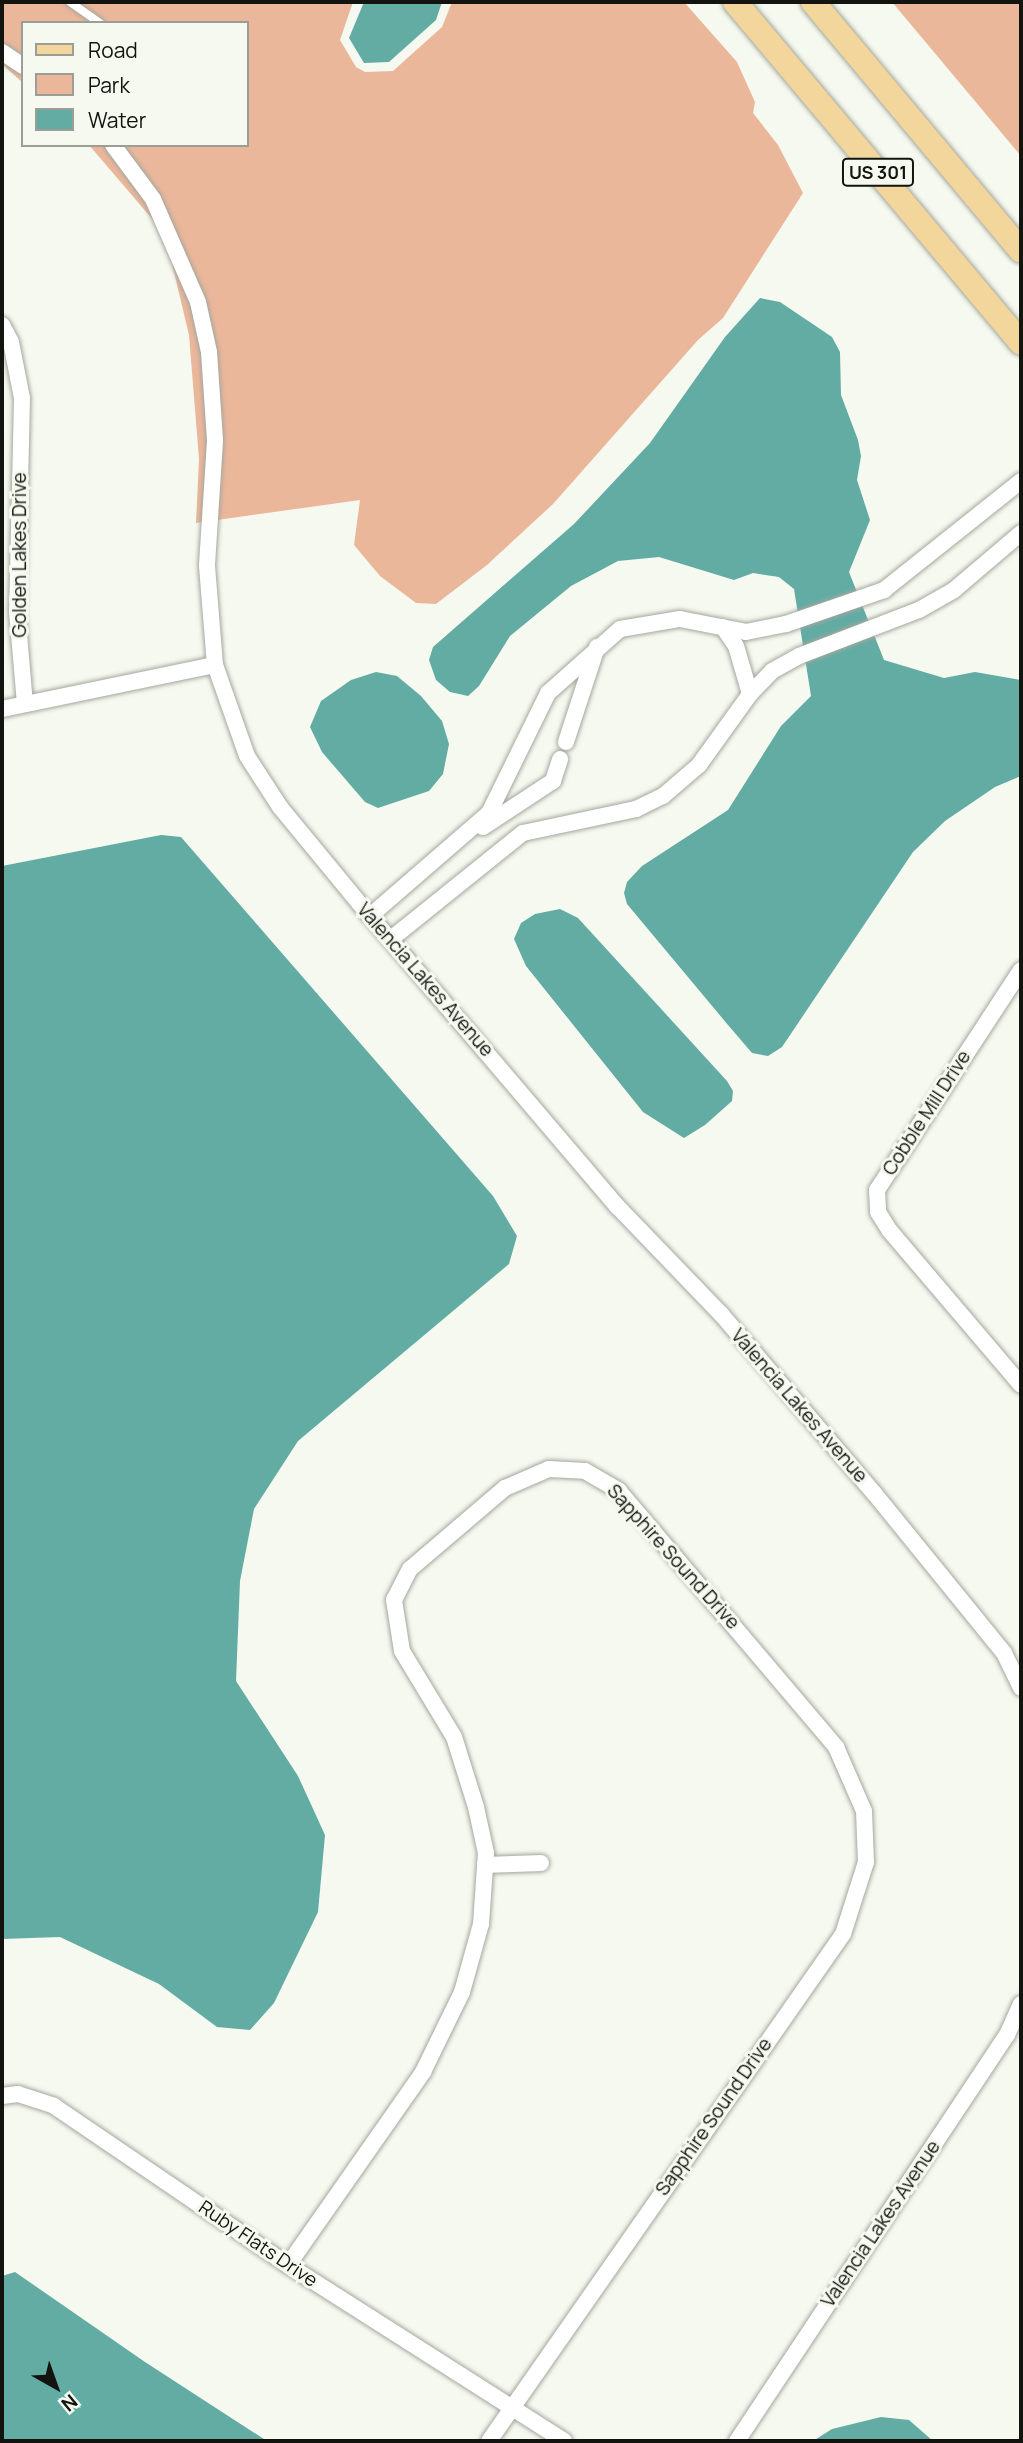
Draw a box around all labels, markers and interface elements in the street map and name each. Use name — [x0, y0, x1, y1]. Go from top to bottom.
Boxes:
legend — [21, 21, 248, 147]
text: Road — [88, 36, 138, 64]
text: Park — [88, 71, 130, 99]
text: Water — [88, 106, 146, 134]
road number: US 301 — [841, 158, 915, 187]
street label: Golden Lakes Drive — [9, 472, 31, 638]
street label: Valencia Lakes Avenue — [352, 899, 498, 1061]
street label: Cobble Mill Drive — [878, 1046, 976, 1180]
street label: Valencia Lakes Avenue — [726, 1325, 872, 1487]
street label: Sapphire Sound Drive — [602, 1480, 744, 1634]
street label: Sapphire Sound Drive — [651, 2034, 777, 2200]
street label: Valencia Lakes Avenue — [817, 2136, 945, 2312]
street label: Ruby Flats Drive — [194, 2196, 322, 2292]
north arrow — [21, 2352, 91, 2422]
text: N — [56, 2389, 83, 2417]

